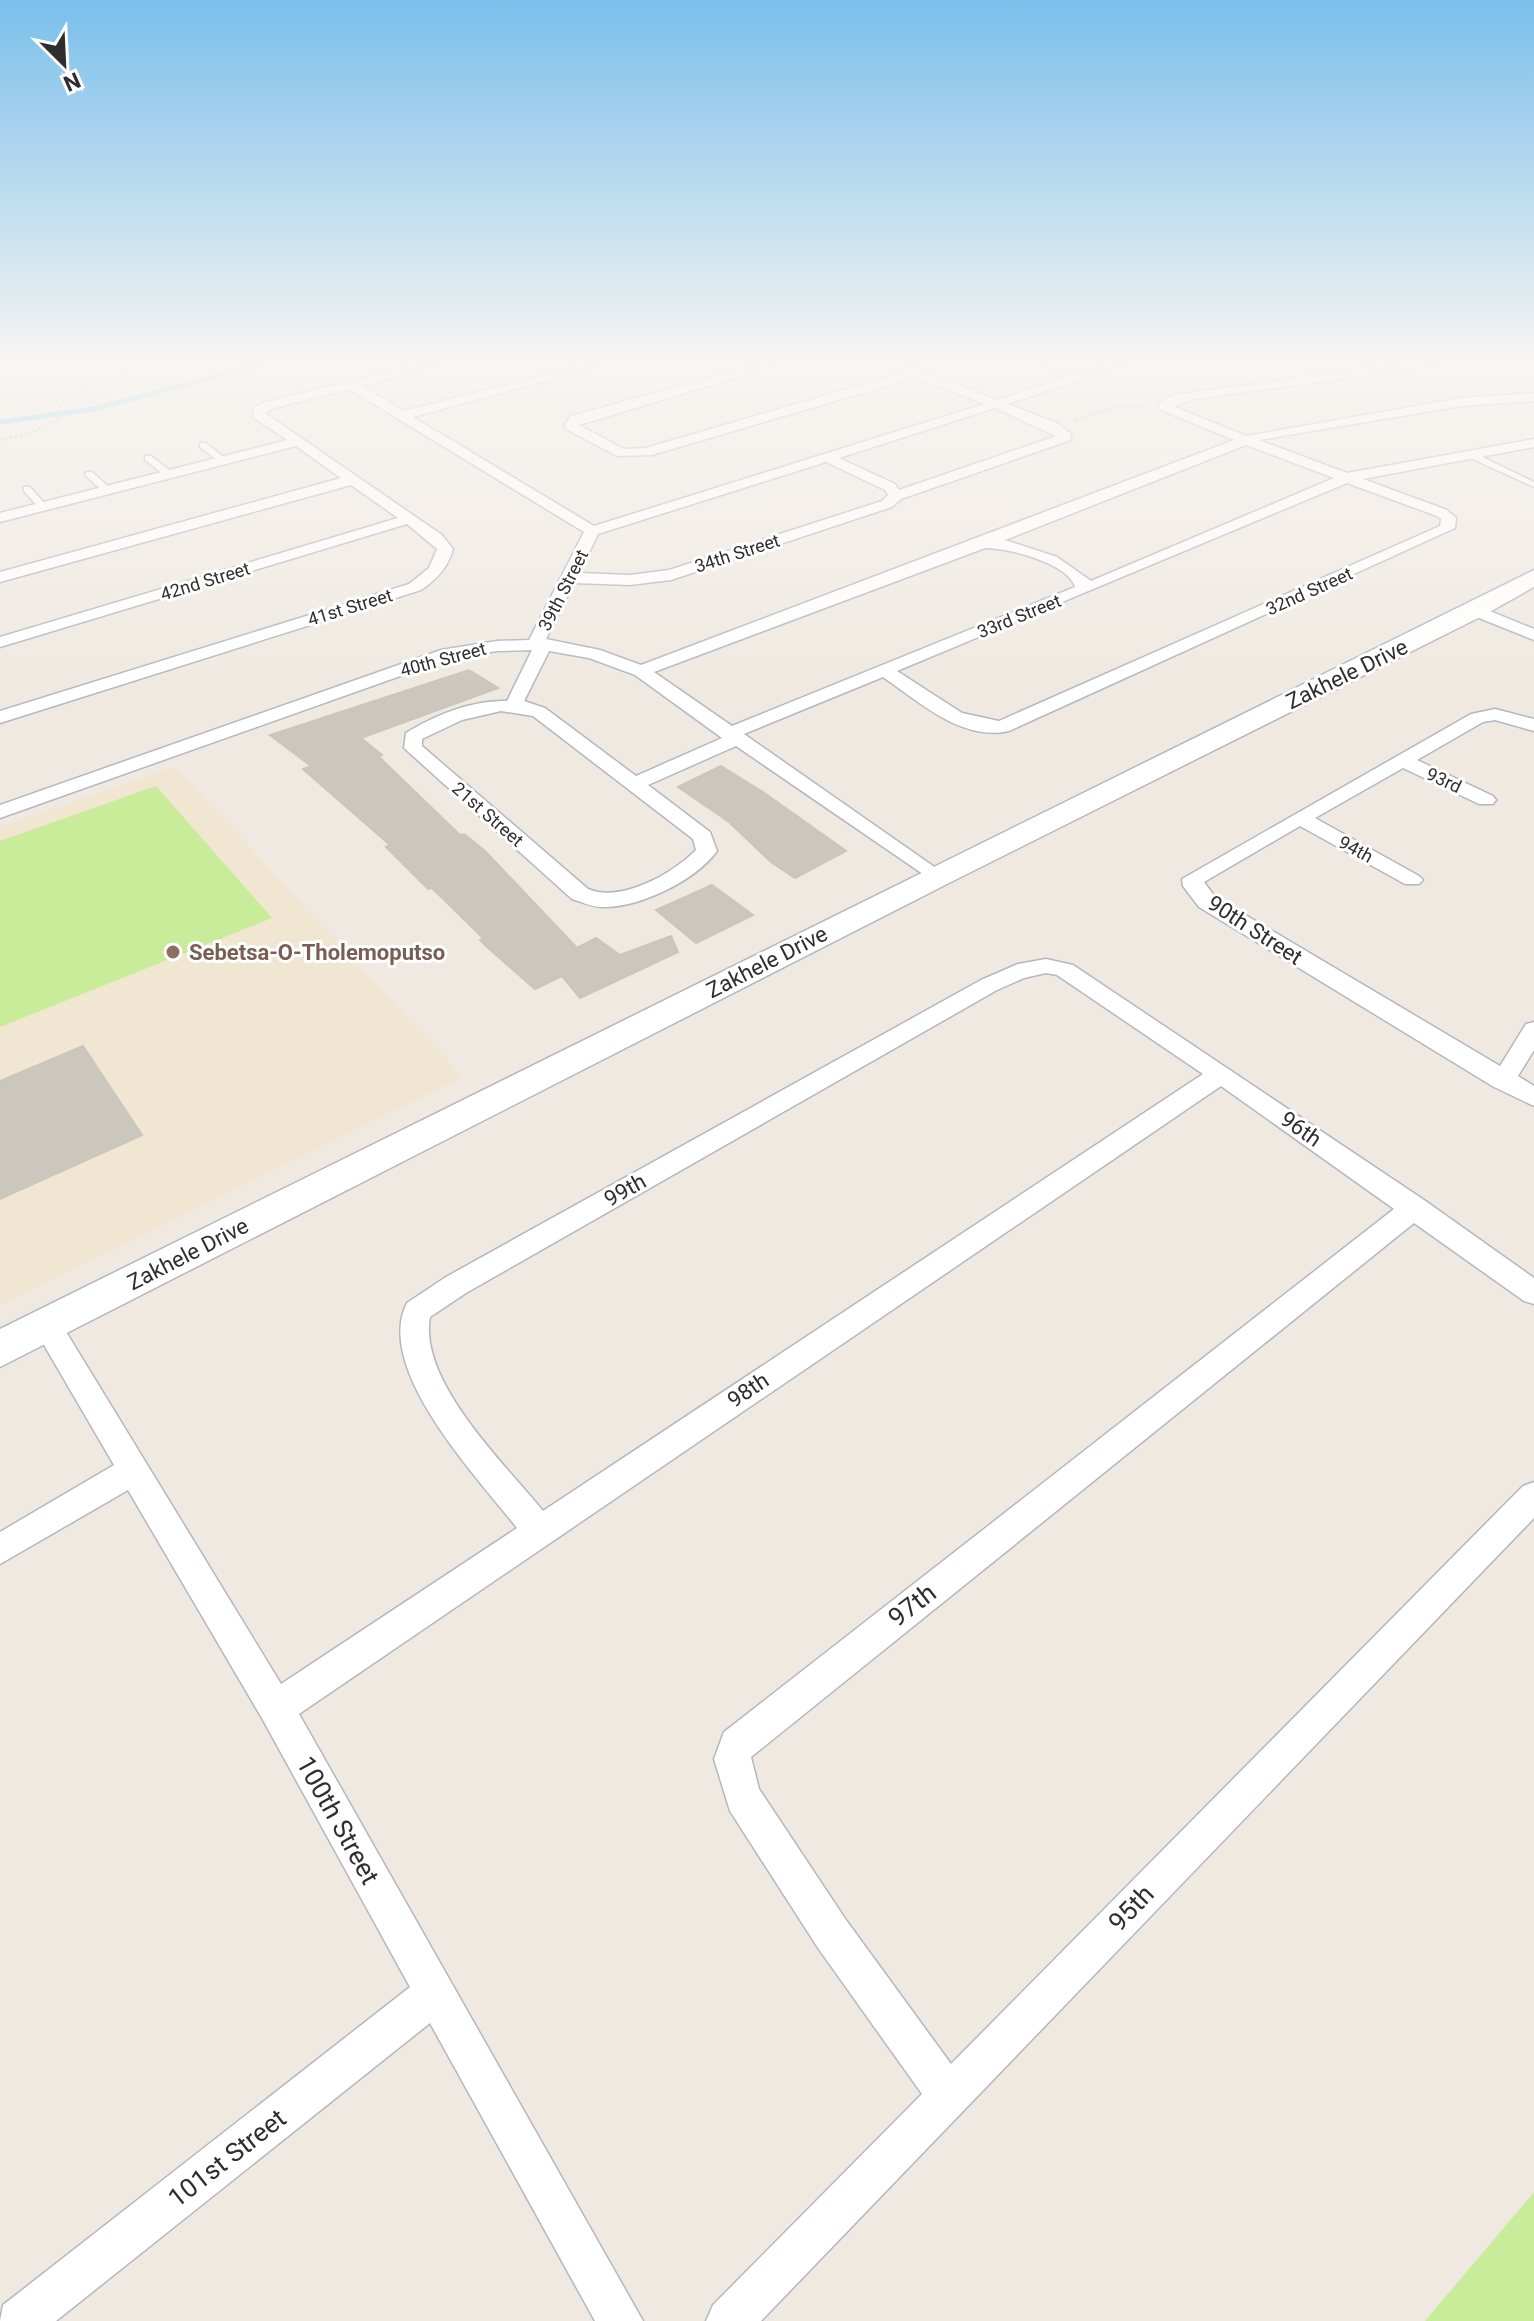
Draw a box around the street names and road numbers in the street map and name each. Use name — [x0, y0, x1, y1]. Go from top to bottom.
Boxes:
street label: 34th Street — [692, 529, 782, 577]
street label: 39th Street — [534, 546, 592, 634]
street label: 42nd Street — [158, 557, 252, 605]
street label: 32nd Street — [1263, 563, 1356, 619]
street label: 41st Street — [305, 584, 395, 630]
street label: 33rd Street — [974, 590, 1064, 642]
street label: Zakhele Drive — [1282, 634, 1412, 714]
street label: 40th Street — [398, 637, 488, 681]
street label: 93rd — [1423, 763, 1465, 797]
street label: 21st Street — [448, 777, 528, 851]
street label: 94th — [1335, 831, 1377, 867]
street label: 90th Street — [1203, 890, 1307, 970]
street label: Zakhele Drive — [703, 921, 831, 1003]
street label: 96th — [1276, 1106, 1326, 1152]
street label: 99th — [600, 1168, 650, 1212]
street label: Zakhele Drive — [124, 1213, 252, 1295]
street label: 98th — [723, 1367, 773, 1413]
street label: 97th — [882, 1577, 942, 1633]
street label: 100th Street — [291, 1751, 385, 1889]
street label: 95th — [1102, 1879, 1160, 1937]
street label: 101st Street — [162, 2103, 292, 2213]

